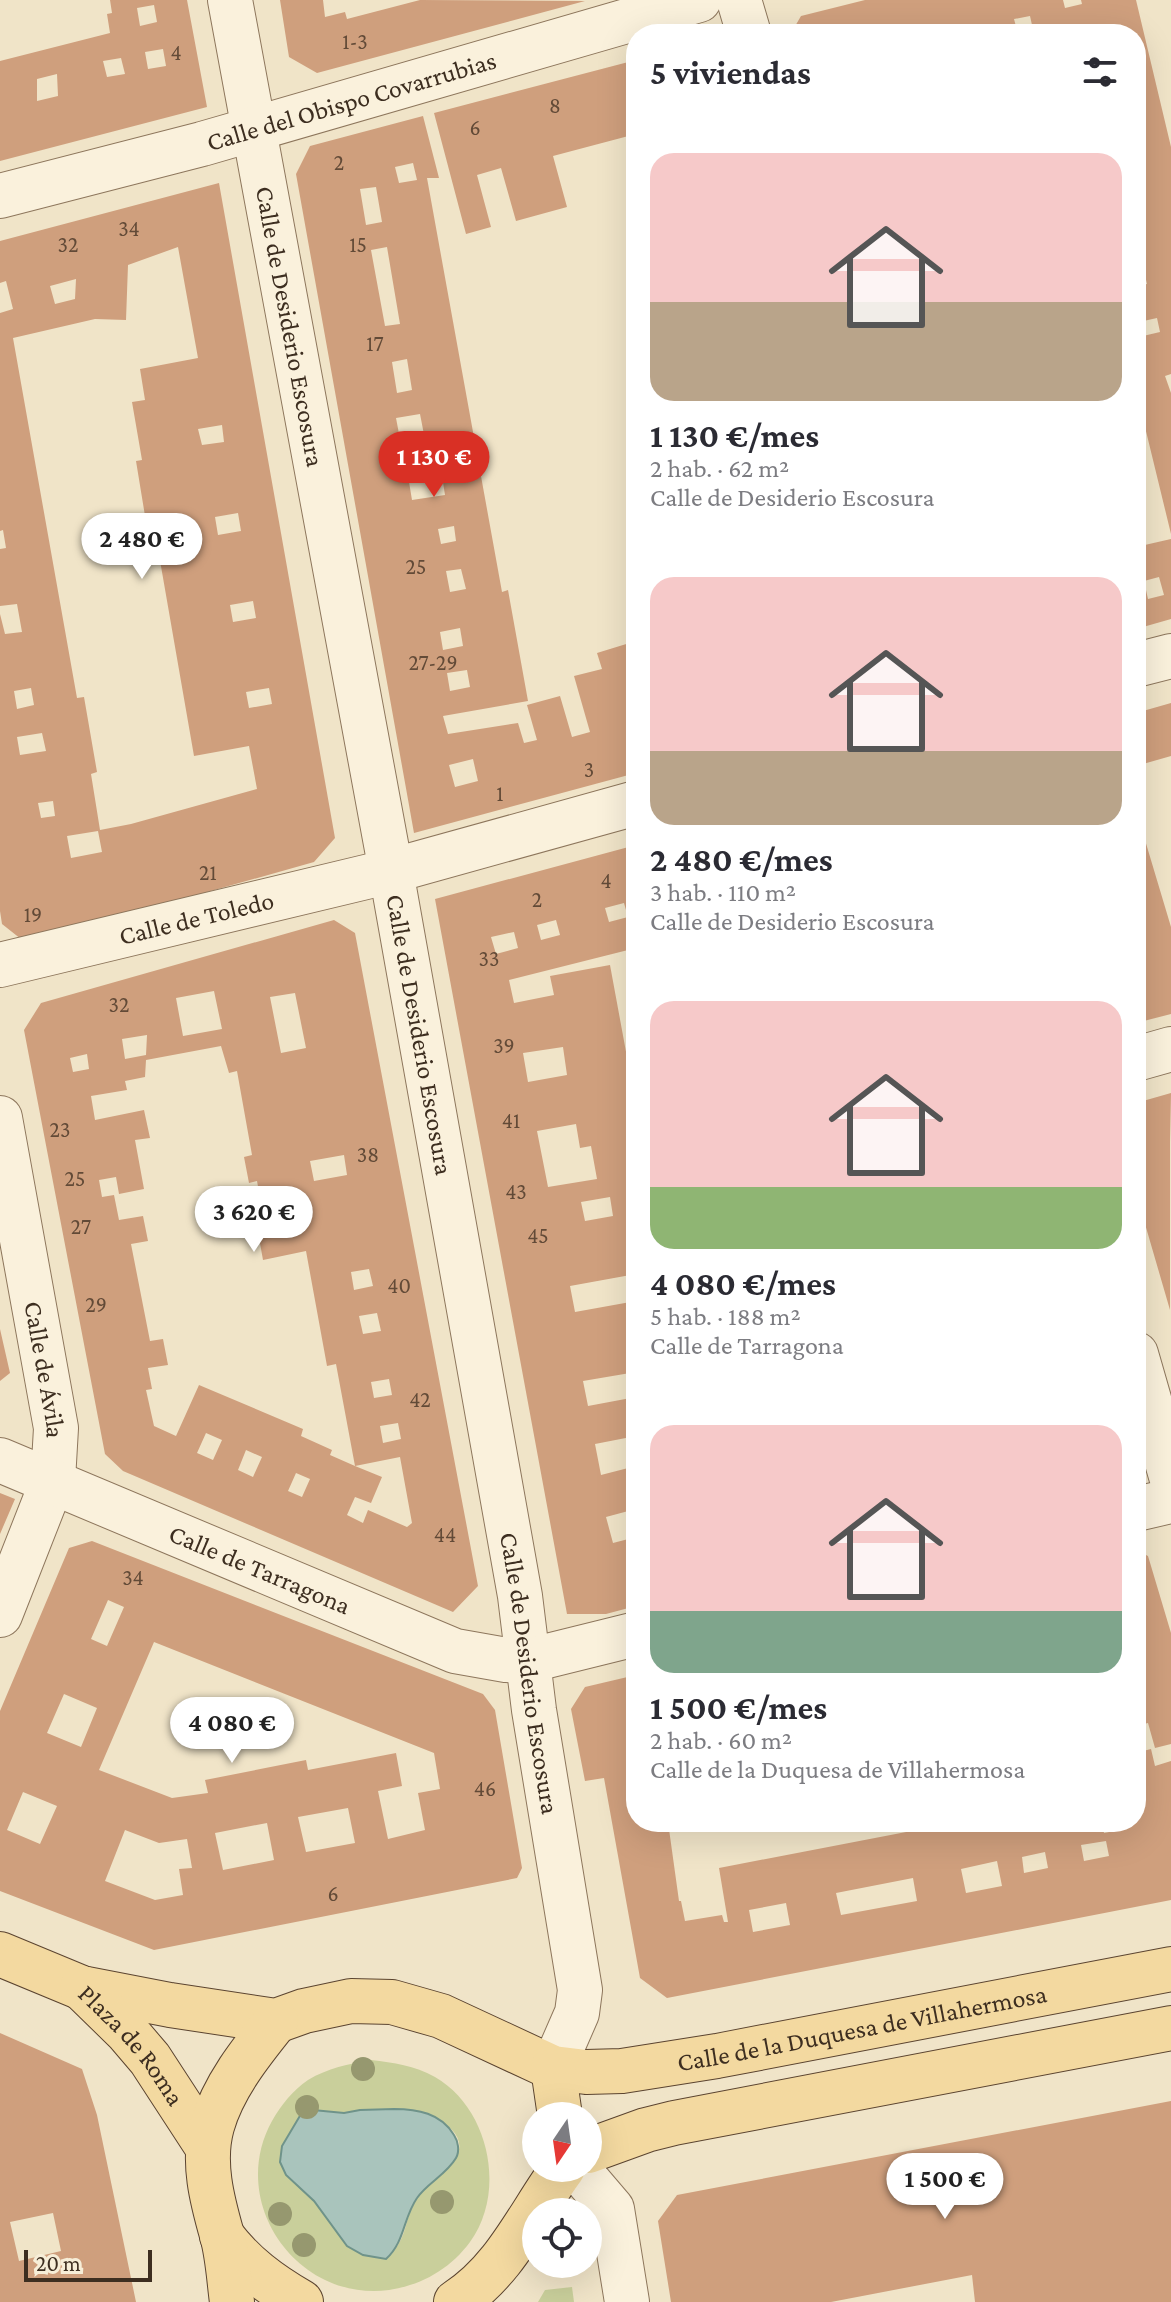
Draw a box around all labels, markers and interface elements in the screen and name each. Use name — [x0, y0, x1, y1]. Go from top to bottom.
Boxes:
house number: 1-3 — [342, 29, 368, 54]
house number: 4 — [170, 40, 182, 65]
street label: Calle del Obispo Covarrubias — [203, 46, 500, 157]
icon: filters — [1078, 50, 1122, 94]
text: 5 viviendas — [650, 54, 811, 91]
house number: 8 — [549, 93, 561, 118]
house number: 6 — [469, 115, 481, 140]
house number: 2 — [334, 150, 344, 175]
street label: Calle de Desiderio Escosura — [250, 184, 330, 469]
icon: home — [814, 205, 958, 349]
house number: 34 — [118, 216, 140, 241]
house number: 32 — [58, 232, 78, 257]
house number: 15 — [349, 232, 367, 257]
house number: 17 — [366, 331, 384, 356]
text: 1 130 €/mes — [650, 417, 819, 454]
pin: 1 130 € — [360, 431, 508, 499]
text: 1 130 € — [396, 442, 472, 471]
text: 2 hab. · 62 m² — [650, 454, 789, 483]
text: Calle de Desiderio Escosura — [650, 483, 935, 512]
pin: 2 480 € — [68, 513, 216, 581]
text: 2 480 € — [99, 524, 185, 553]
house number: 25 — [406, 554, 426, 579]
icon: home — [814, 629, 958, 773]
house number: 27-29 — [408, 650, 458, 675]
house number: 3 — [584, 757, 594, 782]
house number: 1 — [496, 781, 504, 806]
text: 2 480 €/mes — [650, 841, 833, 878]
house number: 21 — [199, 860, 217, 885]
house number: 4 — [600, 868, 612, 893]
text: 3 hab. · 110 m² — [650, 878, 796, 907]
street label: Calle de Toledo — [116, 886, 277, 951]
house number: 2 — [532, 887, 542, 912]
street label: Calle de Desiderio Escosura — [380, 892, 459, 1177]
house number: 19 — [24, 902, 42, 927]
text: Calle de Desiderio Escosura — [650, 907, 935, 936]
house number: 33 — [479, 946, 499, 971]
house number: 32 — [109, 992, 129, 1017]
house number: 39 — [493, 1033, 515, 1058]
icon: home — [814, 1053, 958, 1197]
house number: 41 — [502, 1108, 520, 1133]
house number: 23 — [50, 1117, 70, 1142]
house number: 38 — [357, 1142, 379, 1167]
house number: 25 — [65, 1166, 85, 1191]
house number: 43 — [505, 1179, 527, 1204]
pin: 3 620 € — [180, 1186, 328, 1254]
text: 3 620 € — [213, 1197, 295, 1226]
house number: 27 — [71, 1214, 91, 1239]
house number: 45 — [527, 1223, 549, 1248]
text: 4 080 €/mes — [650, 1265, 836, 1302]
house number: 40 — [387, 1273, 411, 1298]
house number: 29 — [85, 1292, 107, 1317]
street label: Calle de Ávila — [18, 1299, 70, 1439]
text: 5 hab. · 188 m² — [650, 1302, 801, 1331]
text: Calle de Tarragona — [650, 1331, 844, 1360]
house number: 42 — [409, 1387, 431, 1412]
icon: home — [814, 1477, 958, 1621]
street label: Calle de Tarragona — [165, 1519, 355, 1621]
house number: 44 — [434, 1522, 456, 1547]
street label: Calle de Desiderio Escosura — [494, 1530, 565, 1816]
house number: 34 — [122, 1565, 144, 1590]
text: 1 500 €/mes — [650, 1689, 827, 1726]
pin: 4 080 € — [158, 1697, 306, 1765]
text: 4 080 € — [188, 1708, 276, 1737]
text: 2 hab. · 60 m² — [650, 1726, 792, 1755]
text: Calle de la Duquesa de Villahermosa — [650, 1755, 1025, 1784]
house number: 46 — [474, 1776, 496, 1801]
house number: 6 — [327, 1881, 339, 1906]
street label: Plaza de Roma — [72, 1979, 190, 2111]
street label: Calle de la Duquesa de Villahermosa — [675, 1979, 1049, 2077]
north arrow — [522, 2102, 602, 2182]
map controls — [522, 2102, 602, 2278]
pin: 1 500 € — [871, 2153, 1019, 2221]
text: 1 500 € — [904, 2164, 986, 2193]
button: locate — [522, 2198, 602, 2278]
scale bar — [24, 2246, 152, 2282]
text: 20 m — [36, 2251, 81, 2276]

